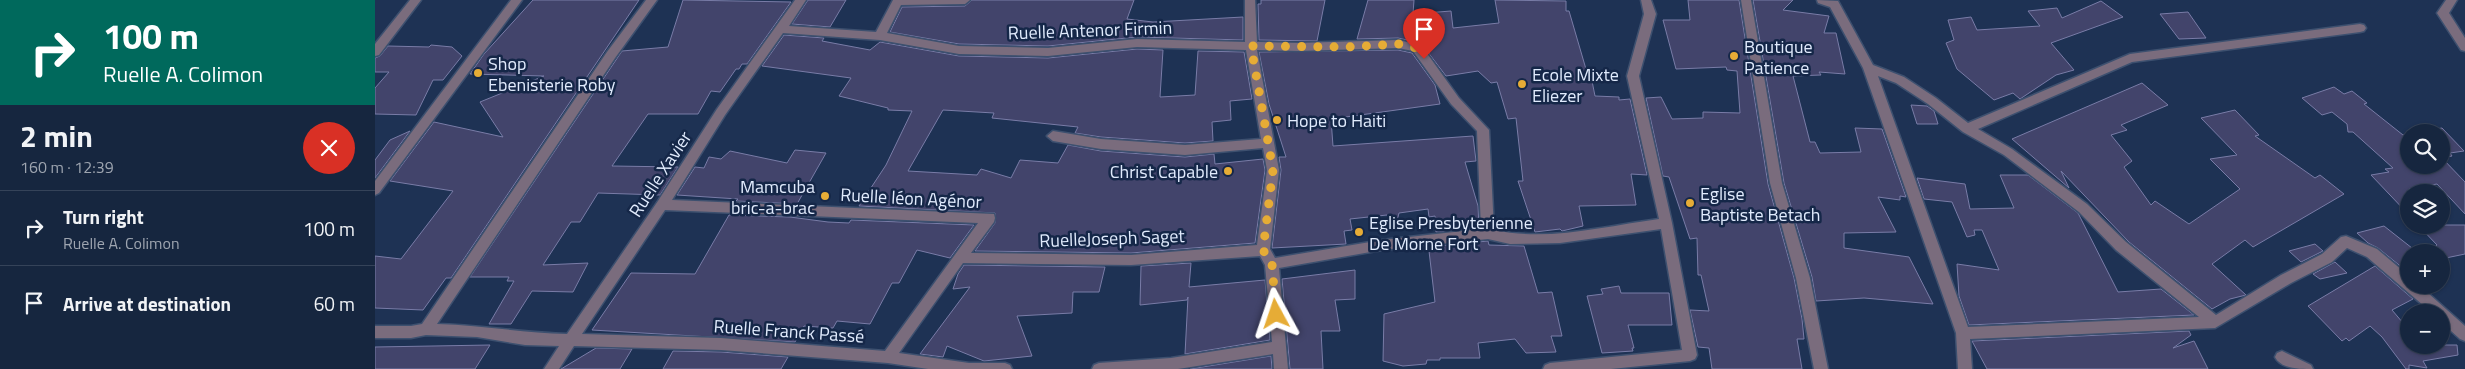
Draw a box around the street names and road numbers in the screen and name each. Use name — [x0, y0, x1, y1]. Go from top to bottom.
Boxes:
street label: Ruelle Antenor Firmin — [1007, 14, 1173, 46]
street label: Ruelle Xavier — [622, 126, 698, 222]
street label: Ruelle léon Agénor — [840, 181, 982, 215]
street label: RuelleJoseph Saget — [1039, 222, 1186, 254]
street label: Ruelle Franck Passé — [713, 312, 865, 350]

